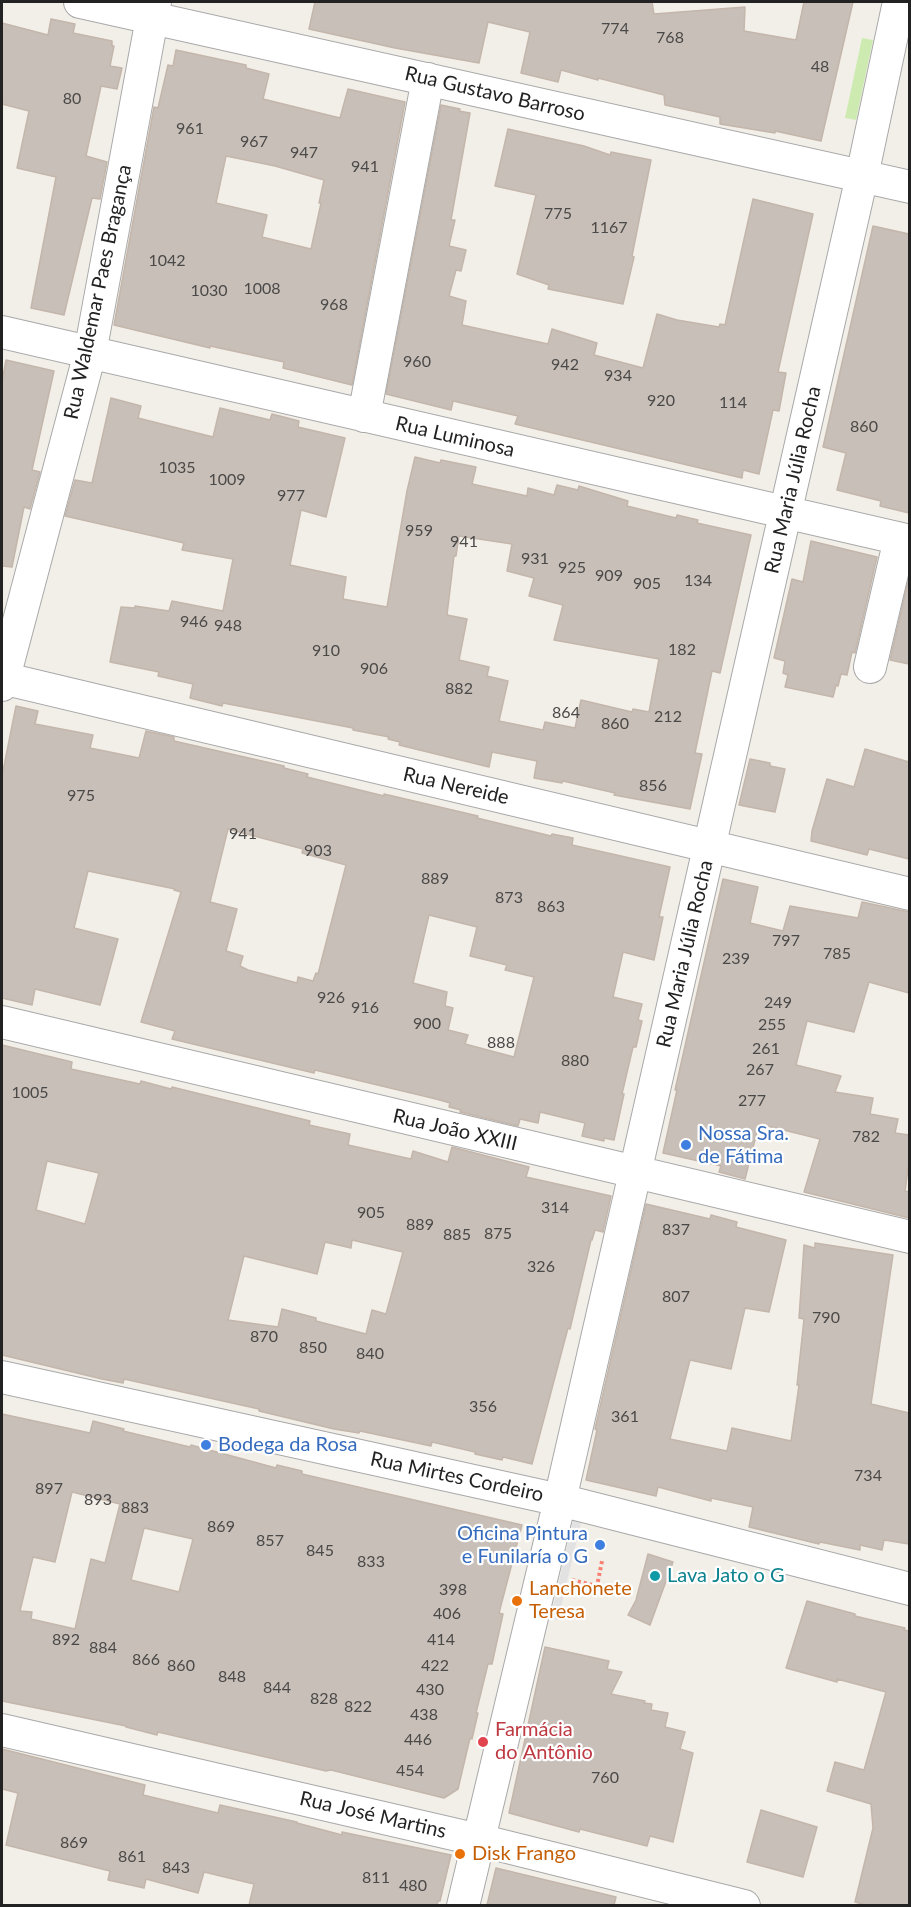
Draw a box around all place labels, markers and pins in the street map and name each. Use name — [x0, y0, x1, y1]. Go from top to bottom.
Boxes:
place label: Nossa Sra. de Fátima — [698, 1122, 789, 1169]
marker: Nossa Sra. de Fátima — [679, 1138, 693, 1152]
place label: Bodega da Rosa — [218, 1433, 357, 1457]
marker: Bodega da Rosa — [199, 1438, 213, 1452]
place label: Oficina Pintura e Funilaría o G — [457, 1522, 588, 1569]
marker: Oficina Pintura e Funilaría o G — [593, 1538, 607, 1552]
place label: Lava Jato o G — [667, 1564, 785, 1588]
marker: Lava Jato o G — [648, 1569, 662, 1583]
place label: Lanchonete Teresa — [529, 1577, 632, 1624]
marker: Lanchonete Teresa — [510, 1594, 524, 1608]
place label: Farmácia do Antônio — [495, 1718, 593, 1765]
marker: Farmácia do Antônio — [476, 1735, 490, 1749]
place label: Disk Frango — [472, 1842, 576, 1866]
marker: Disk Frango — [453, 1847, 467, 1861]

